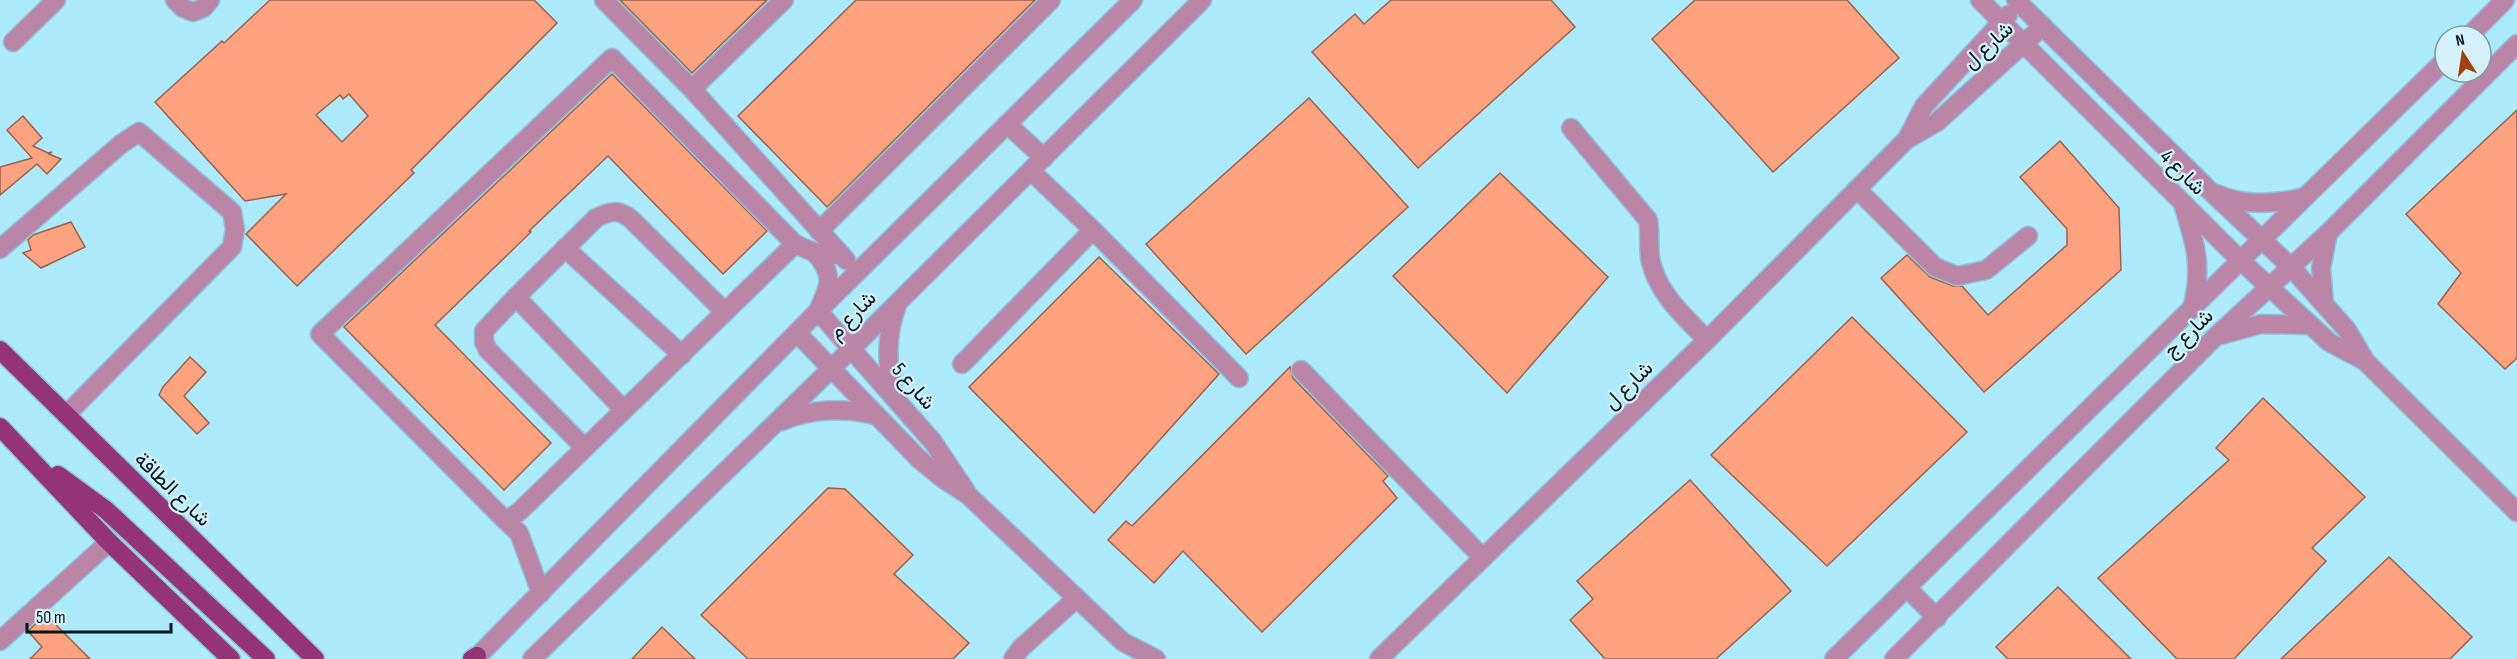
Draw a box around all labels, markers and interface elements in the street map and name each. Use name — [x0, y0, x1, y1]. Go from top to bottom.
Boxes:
street label: شارع ل — [1958, 16, 2019, 75]
north arrow — [2433, 24, 2493, 84]
text: N — [2454, 31, 2466, 51]
street label: شارع 4 — [2154, 144, 2211, 201]
street label: شارع م — [823, 286, 882, 346]
street label: شارع ج — [2158, 304, 2219, 364]
street label: شارع ل — [1598, 356, 1659, 416]
street label: شارع 5 — [886, 358, 941, 416]
street label: شارع الطاقة — [129, 447, 216, 533]
scale bar — [27, 596, 171, 634]
text: 50 m — [36, 607, 66, 628]

